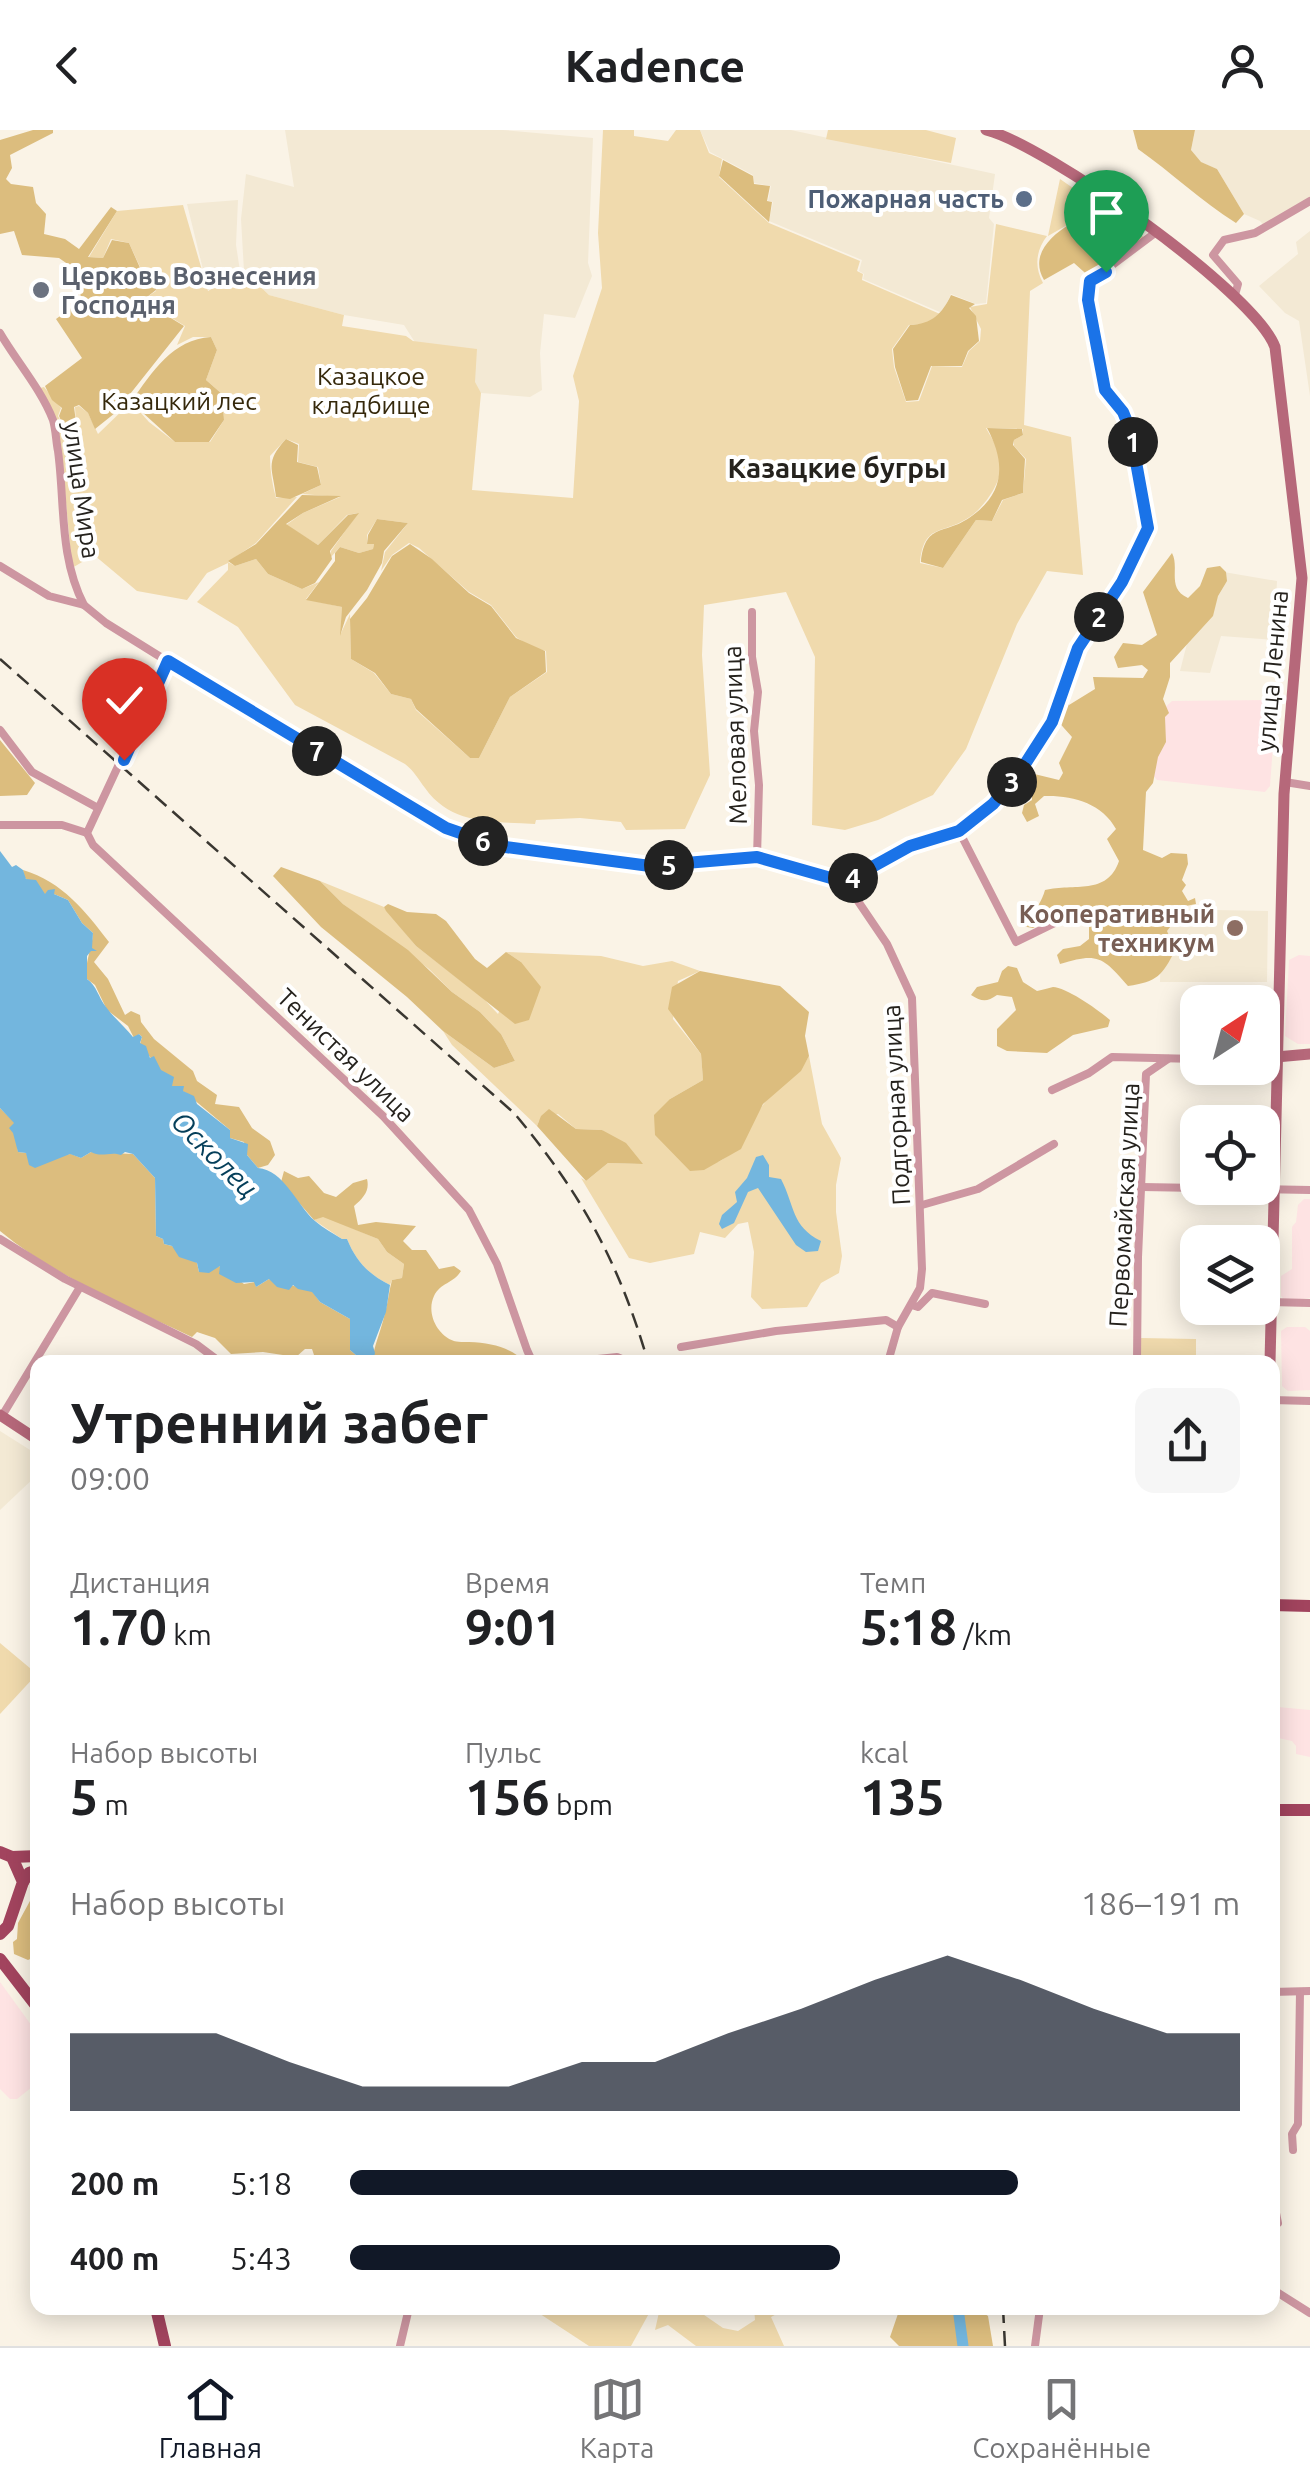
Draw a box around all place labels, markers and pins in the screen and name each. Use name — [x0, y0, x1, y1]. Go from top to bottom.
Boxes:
pin — [1064, 170, 1149, 273]
place label: Пожарная часть — [807, 185, 1004, 213]
marker: Пожарная часть — [1013, 188, 1035, 210]
place label: Церковь Вознесения Господня — [61, 262, 317, 319]
marker: Церковь Вознесения Господня — [30, 279, 52, 301]
pin: 1 — [1108, 417, 1158, 467]
pin: 2 — [1074, 592, 1124, 642]
pin — [82, 658, 167, 761]
pin: 7 — [292, 726, 342, 776]
pin: 3 — [987, 757, 1037, 807]
pin: 6 — [458, 816, 508, 866]
pin: 5 — [644, 840, 694, 890]
pin: 4 — [828, 853, 878, 903]
place label: Кооперативный техникум — [1019, 900, 1215, 957]
marker: Кооперативный техникум — [1224, 917, 1246, 939]

